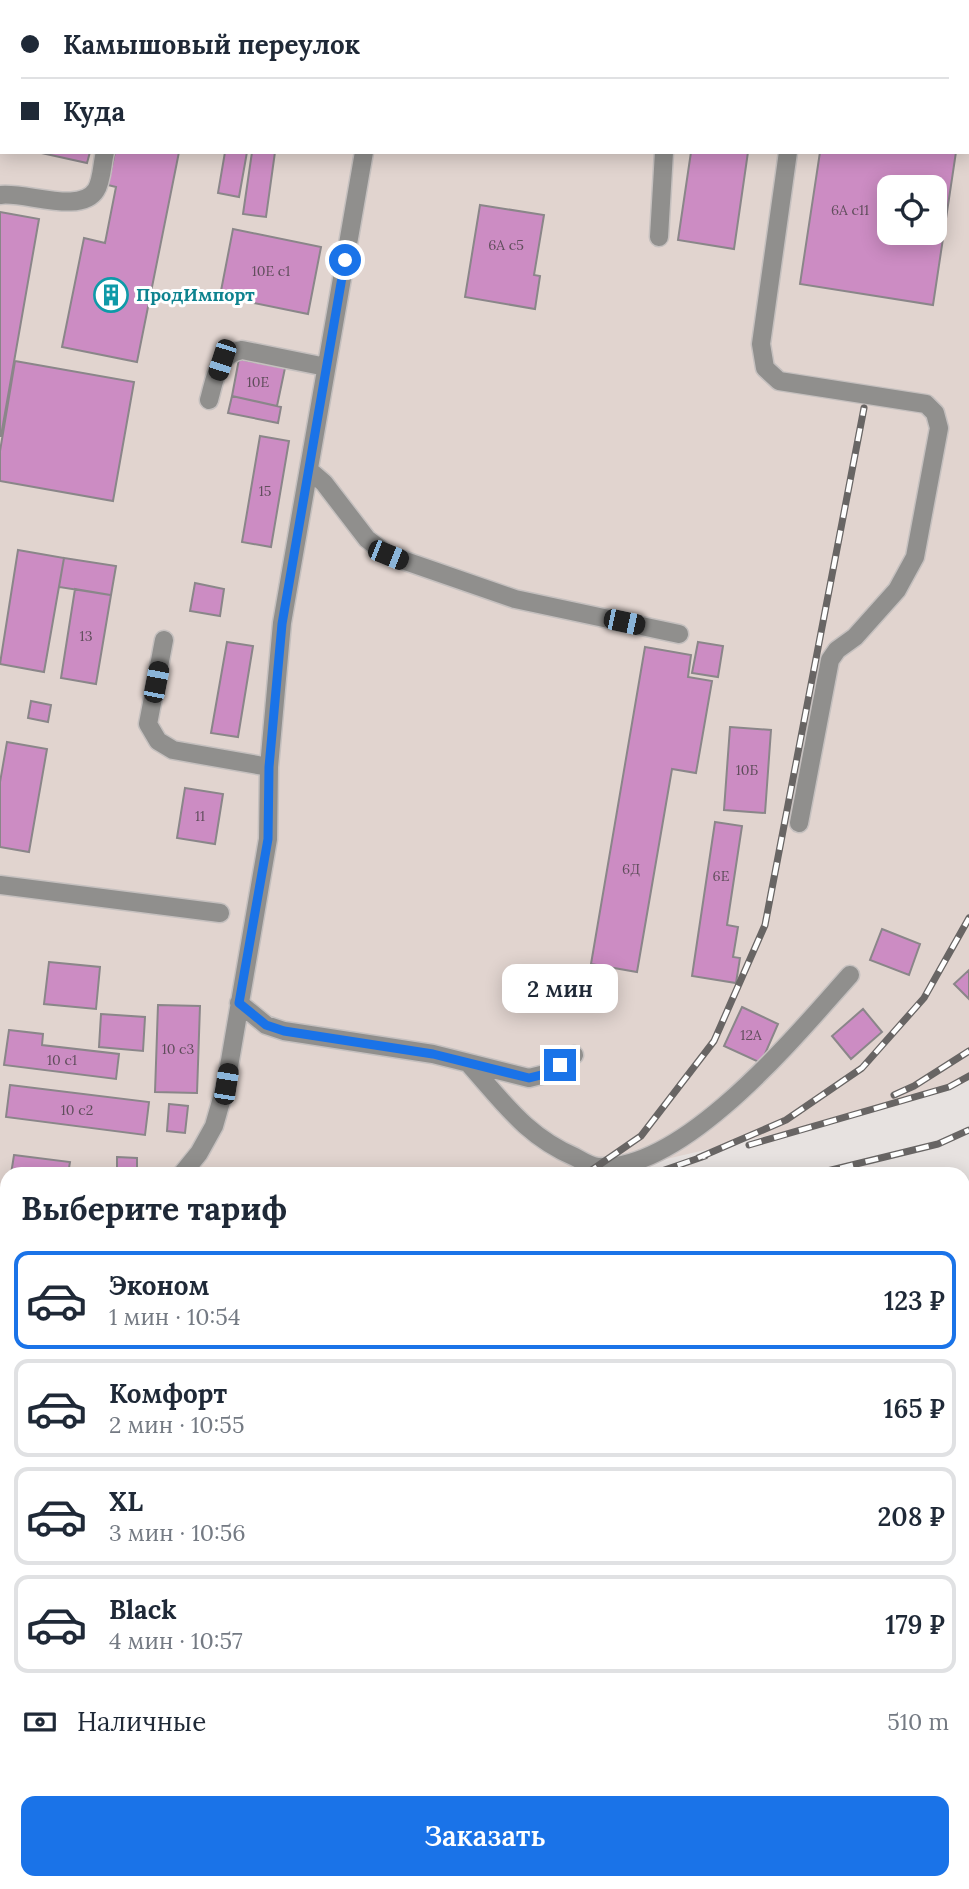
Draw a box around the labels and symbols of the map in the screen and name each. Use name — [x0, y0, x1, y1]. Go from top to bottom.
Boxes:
house number: 6А с11 — [831, 201, 869, 219]
house number: 6А с5 — [488, 236, 524, 254]
route start — [329, 244, 361, 276]
house number: 10Е с1 — [252, 262, 290, 280]
building icon: ПродИмпорт — [92, 276, 130, 314]
place label: ПродИмпорт — [136, 283, 255, 306]
car — [206, 337, 239, 383]
house number: 10Е — [247, 373, 270, 391]
house number: 15 — [259, 482, 271, 500]
car — [365, 537, 412, 573]
car — [602, 607, 647, 637]
house number: 13 — [80, 627, 93, 645]
car — [142, 659, 171, 705]
house number: 10Б — [736, 761, 759, 779]
house number: 11 — [195, 807, 205, 825]
house number: 6Д — [622, 860, 640, 878]
house number: 6Е — [713, 867, 730, 885]
callout: 2 мин — [502, 964, 618, 1012]
house number: 12А — [740, 1026, 762, 1044]
house number: 10 с3 — [162, 1040, 195, 1058]
route end — [544, 1049, 576, 1081]
house number: 10 с1 — [47, 1051, 77, 1069]
car — [213, 1062, 240, 1106]
house number: 10 с2 — [61, 1101, 93, 1119]

